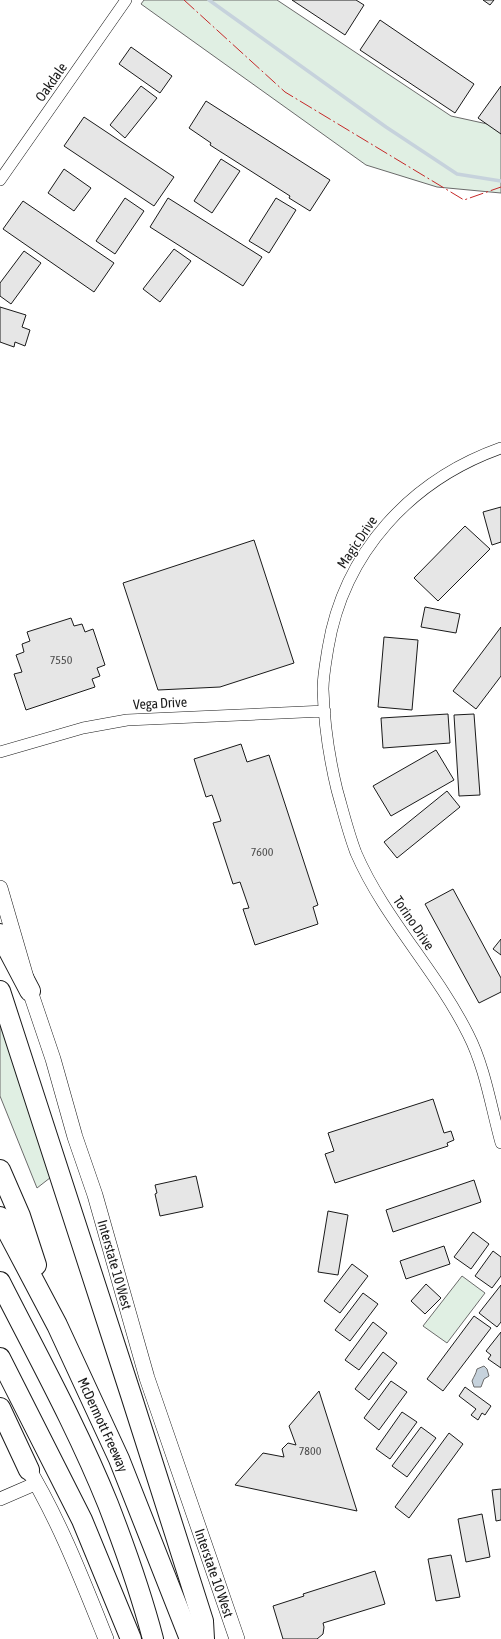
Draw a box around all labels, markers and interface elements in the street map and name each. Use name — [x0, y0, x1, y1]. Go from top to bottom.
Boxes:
street label: Oakdale — [32, 60, 70, 104]
street label: Magic Drive — [334, 513, 380, 571]
house number: 7550 — [50, 653, 73, 667]
street label: Vega Drive — [133, 694, 187, 712]
house number: 7600 — [251, 845, 274, 859]
street label: Torino Drive — [390, 893, 438, 953]
street label: Interstate 10 West — [94, 1218, 135, 1312]
street label: McDermott Freeway — [74, 1375, 131, 1475]
house number: 7800 — [299, 1444, 322, 1458]
street label: Interstate 10 West — [192, 1527, 237, 1619]

